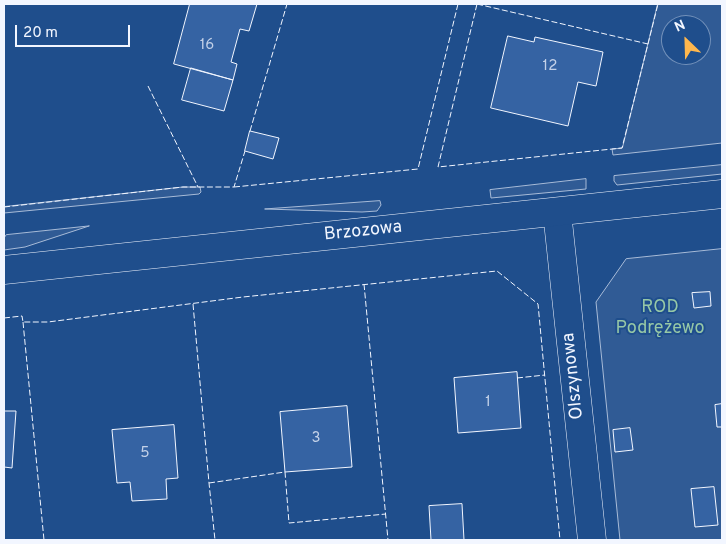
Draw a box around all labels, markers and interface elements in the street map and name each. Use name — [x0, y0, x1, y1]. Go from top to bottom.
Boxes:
scale bar — [18, 15, 132, 47]
north arrow — [661, 15, 711, 65]
text: N — [672, 17, 688, 37]
text: 20 m — [23, 24, 58, 43]
house number: 16 — [200, 37, 214, 55]
house number: 12 — [543, 58, 557, 76]
street label: Brzozowa — [323, 217, 403, 247]
park label: ROD Podrężewo — [615, 297, 705, 340]
street label: Olszynowa — [559, 332, 589, 420]
house number: 1 — [485, 394, 491, 412]
house number: 3 — [311, 430, 321, 448]
house number: 5 — [140, 445, 150, 463]

